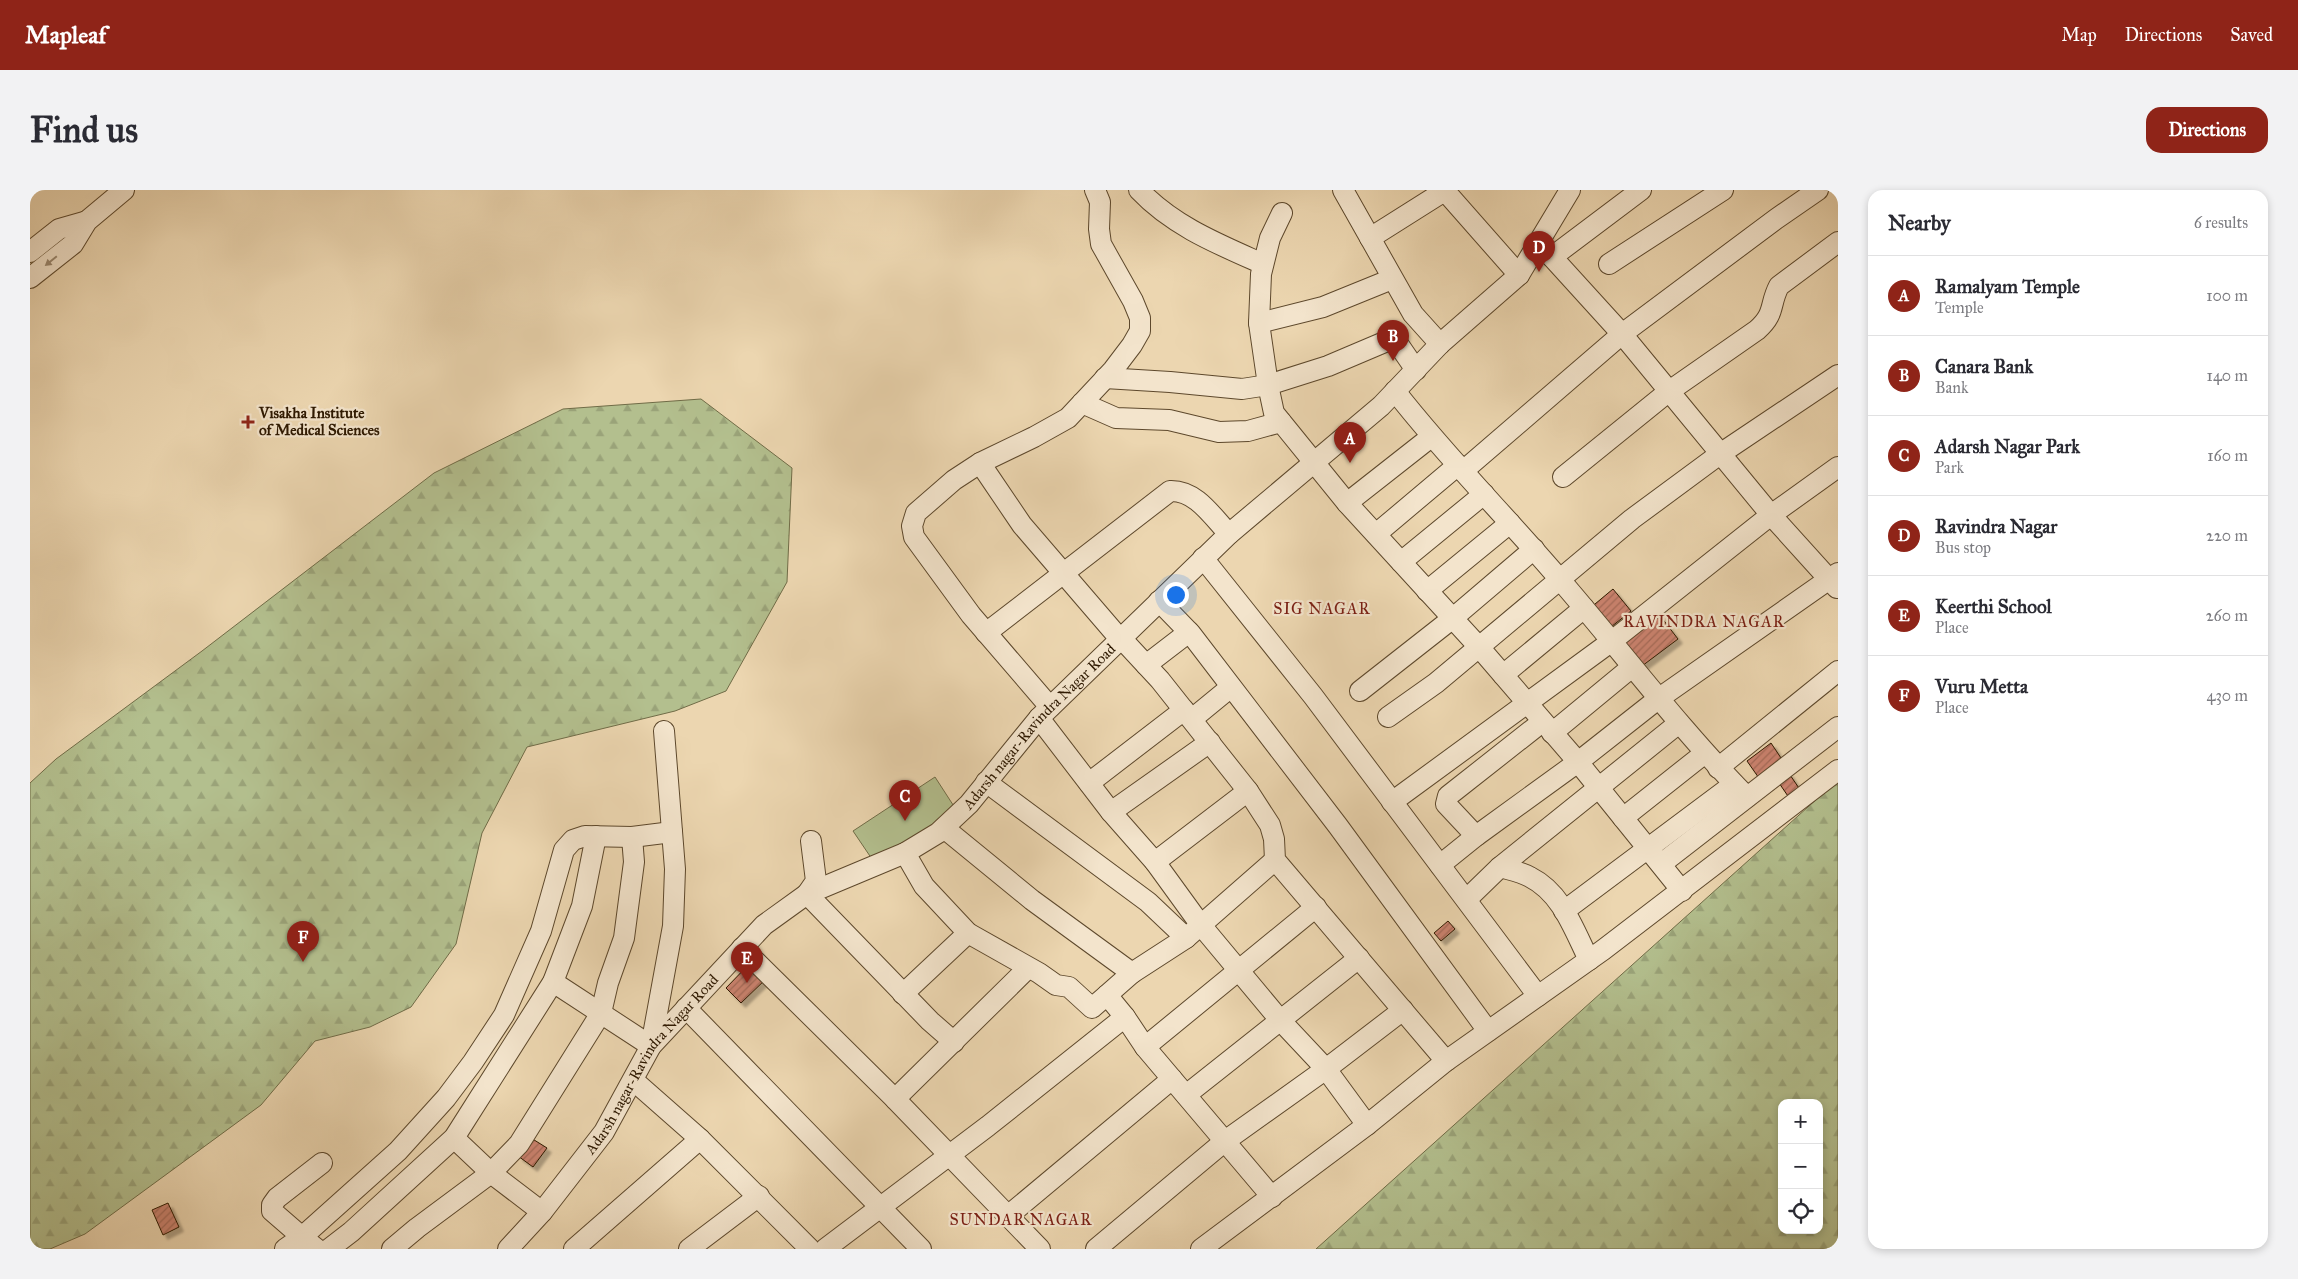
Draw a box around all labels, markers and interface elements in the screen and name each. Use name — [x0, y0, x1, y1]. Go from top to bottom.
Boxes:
text: Mapleaf — [25, 20, 106, 50]
text: Map — [2061, 24, 2097, 46]
text: Directions — [2125, 24, 2202, 46]
text: Saved — [2230, 24, 2273, 46]
button: Directions — [2146, 107, 2268, 153]
text: Find us — [30, 109, 138, 152]
text: Nearby — [1888, 210, 1951, 236]
text: 6 results — [2194, 213, 2248, 232]
pin: D — [1523, 231, 1555, 272]
one-way arrow — [45, 256, 58, 267]
text: Ramalyam Temple — [1935, 275, 2080, 298]
text: A — [1899, 286, 1909, 305]
text: 100 m — [2206, 286, 2248, 305]
text: Temple — [1935, 298, 1984, 317]
pin: B — [1377, 320, 1409, 361]
text: Canara Bank — [1935, 355, 2033, 378]
text: B — [1899, 366, 1909, 385]
text: 140 m — [2207, 366, 2248, 385]
text: Bank — [1935, 378, 1968, 397]
place label: Visakha Institute of Medical Sciences — [258, 404, 380, 439]
marker: Visakha Institute of Medical Sciences — [241, 415, 255, 429]
pin: A — [1334, 422, 1366, 463]
text: Adarsh Nagar Park — [1935, 435, 2080, 458]
text: C — [1899, 446, 1909, 465]
text: 160 m — [2207, 446, 2248, 465]
text: Park — [1935, 458, 1964, 477]
text: Ravindra Nagar — [1935, 515, 2057, 538]
text: D — [1898, 526, 1910, 545]
text: 220 m — [2206, 526, 2248, 545]
text: Bus stop — [1935, 538, 1991, 557]
your location — [1163, 582, 1189, 608]
text: Keerthi School — [1935, 595, 2052, 618]
district label: SIG NAGAR — [1273, 599, 1371, 618]
text: E — [1898, 606, 1910, 625]
text: 260 m — [2206, 606, 2248, 625]
district label: RAVINDRA NAGAR — [1623, 612, 1785, 631]
text: Place — [1935, 618, 1969, 637]
street label: Adarsh nagar-Ravindra Nagar Road — [959, 640, 1120, 814]
text: Vuru Metta — [1935, 675, 2028, 698]
text: F — [1899, 686, 1909, 705]
text: 430 m — [2206, 686, 2248, 705]
text: Place — [1935, 698, 1969, 717]
pin: C — [889, 780, 921, 821]
pin: F — [287, 921, 319, 962]
pin: E — [731, 942, 763, 983]
street label: Adarsh nagar-Ravindra Nagar Road — [581, 970, 722, 1158]
map controls — [1778, 1099, 1823, 1234]
button: + — [1778, 1099, 1823, 1144]
button: − — [1778, 1144, 1823, 1189]
button: locate — [1778, 1189, 1823, 1234]
district label: SUNDAR NAGAR — [950, 1210, 1092, 1229]

